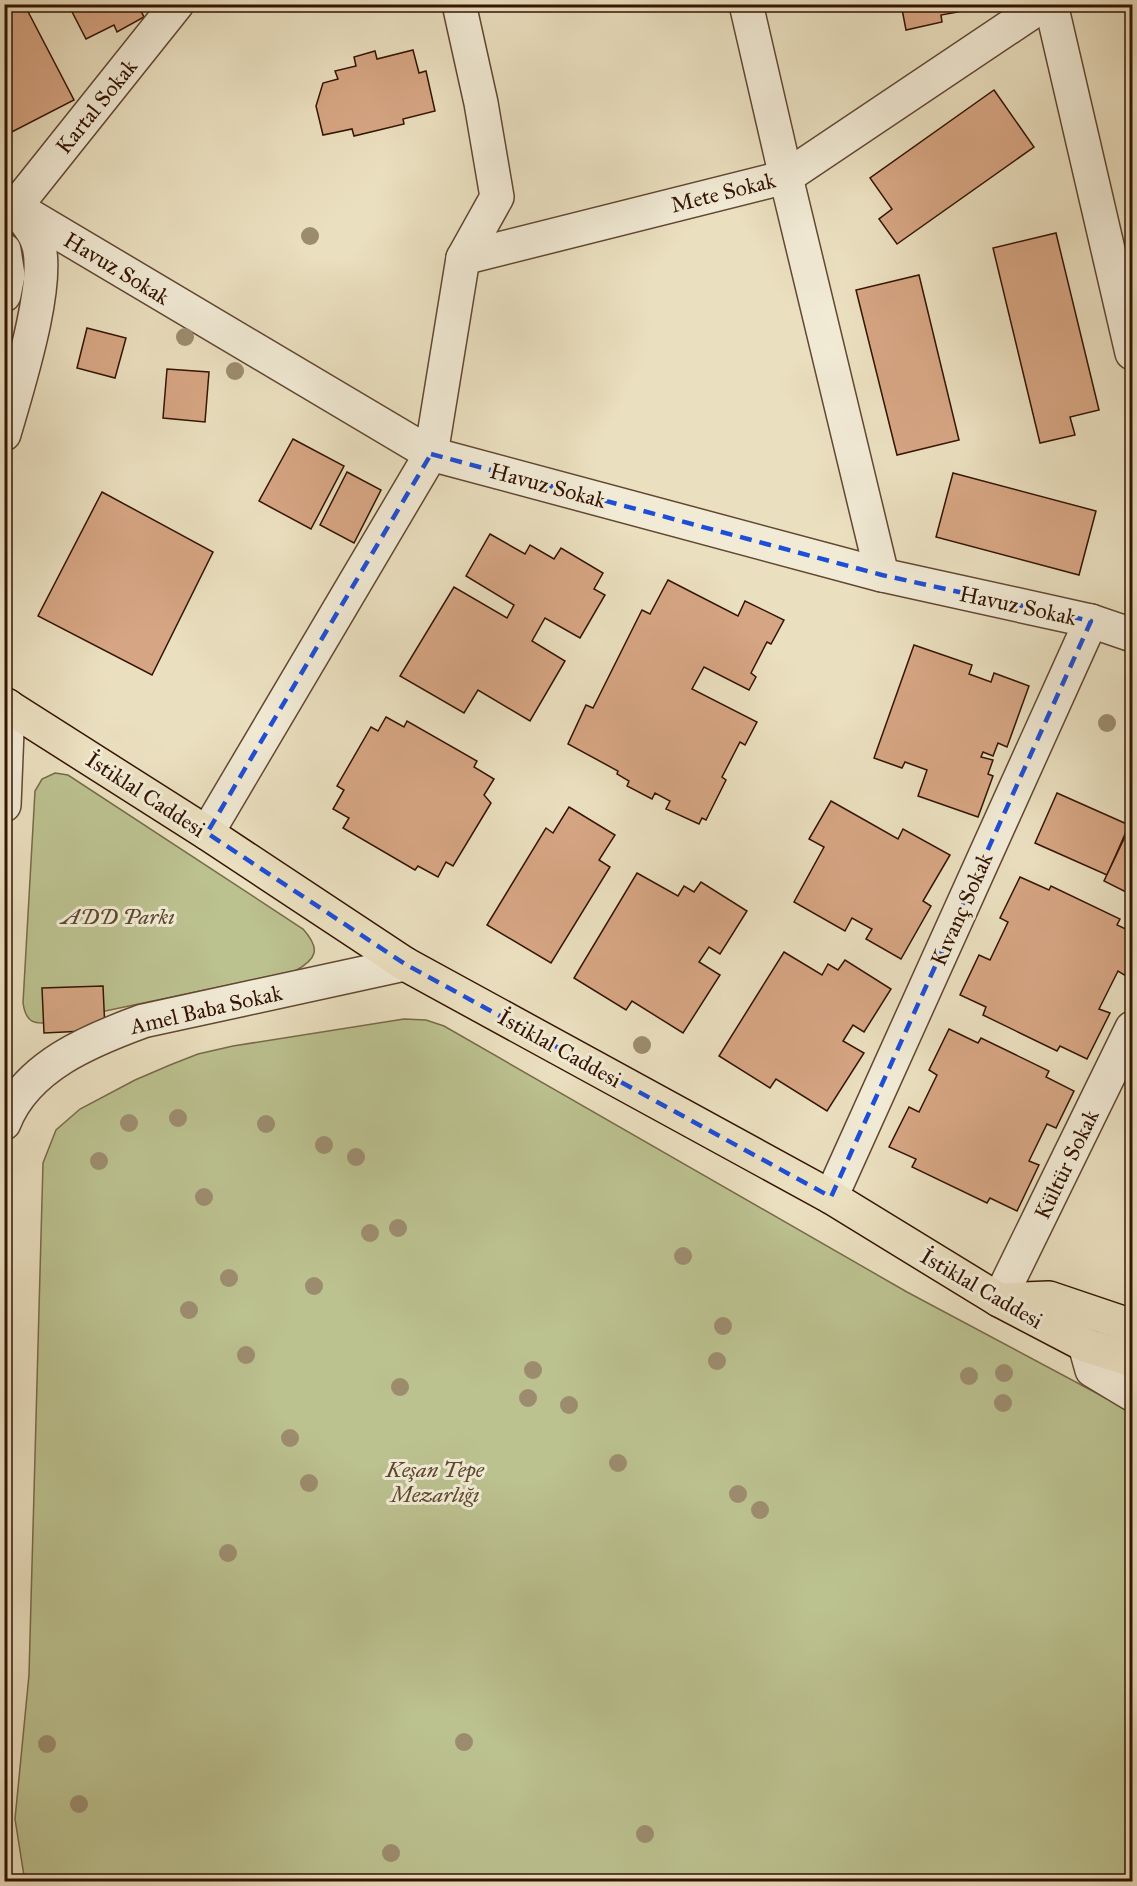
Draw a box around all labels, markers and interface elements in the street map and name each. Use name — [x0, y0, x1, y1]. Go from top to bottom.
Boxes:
street label: Kartal Sokak — [50, 53, 143, 159]
street label: Mete Sokak — [668, 166, 779, 219]
street label: Havuz Sokak — [59, 226, 175, 311]
street label: Havuz Sokak — [487, 457, 610, 514]
street label: Havuz Sokak — [957, 580, 1080, 631]
street label: İstiklal Caddesi — [81, 746, 211, 843]
street label: Kıvanç Sokak — [925, 848, 999, 970]
park label: ADD Parkı — [59, 903, 175, 930]
street label: Amel Baba Sokak — [127, 979, 285, 1040]
street label: İstiklal Caddesi — [493, 1003, 626, 1093]
street label: Kültür Sokak — [1028, 1104, 1105, 1224]
street label: İstiklal Caddesi — [916, 1242, 1048, 1334]
park label: Keşan Tepe Mezarlığı — [385, 1456, 485, 1508]

